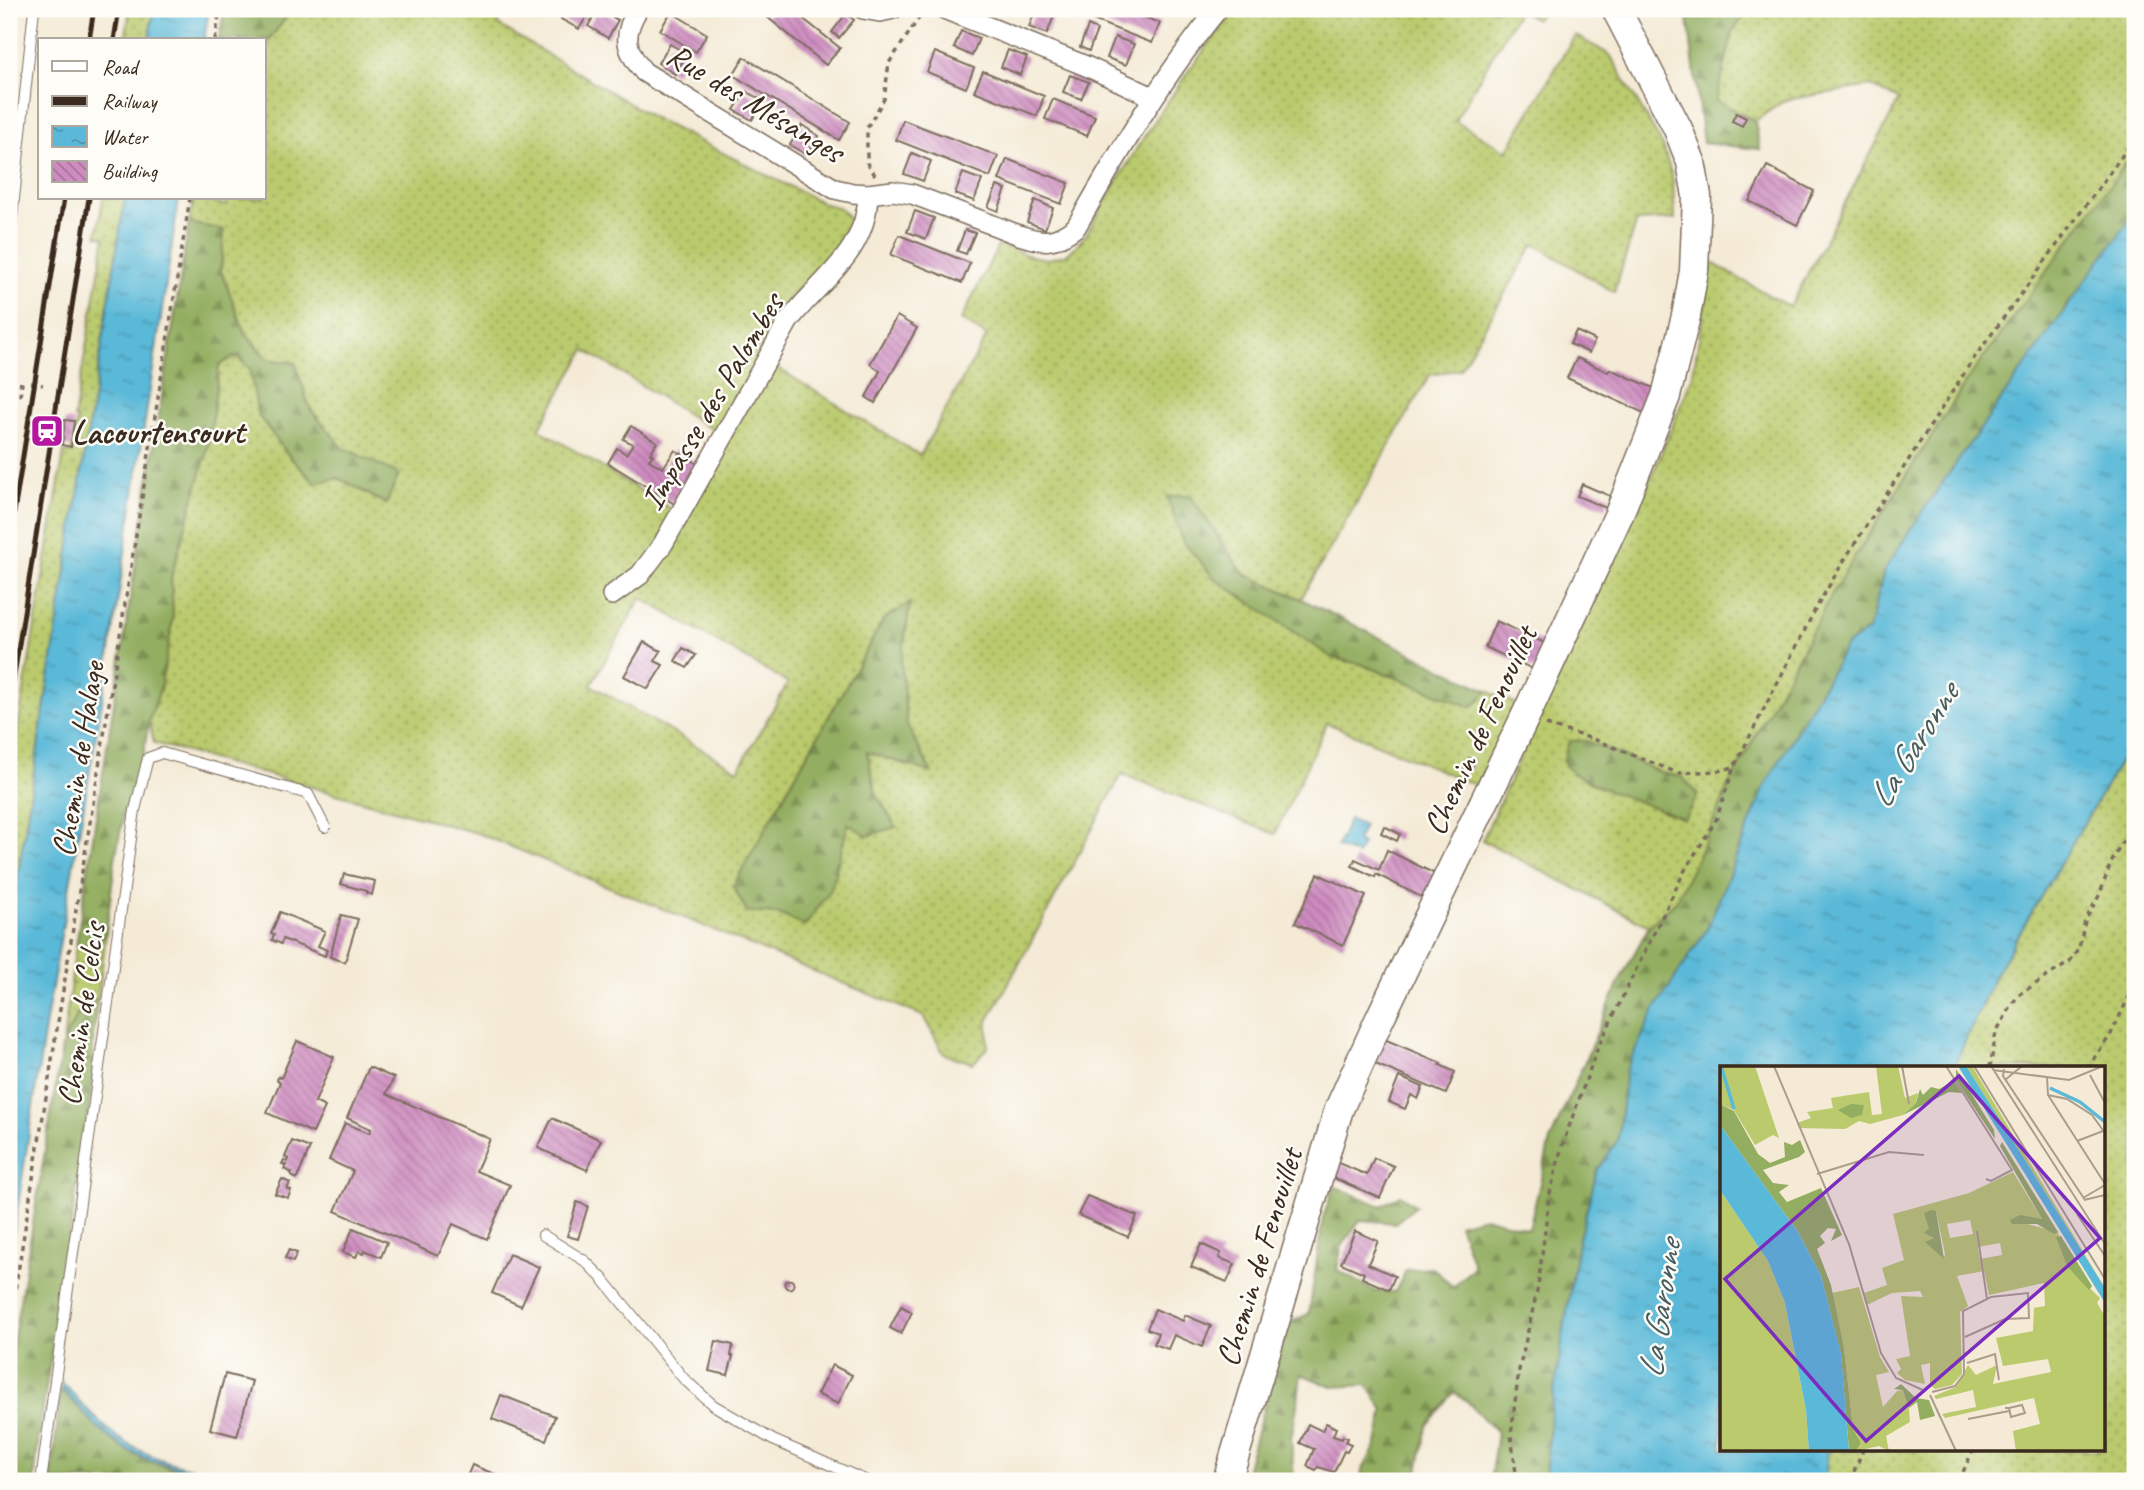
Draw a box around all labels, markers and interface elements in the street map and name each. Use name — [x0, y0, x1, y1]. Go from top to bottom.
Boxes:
street label: Rue des Mésanges — [659, 34, 854, 174]
legend — [38, 38, 266, 200]
text: Road — [102, 54, 141, 80]
text: Railway — [102, 88, 158, 114]
text: Water — [102, 124, 149, 150]
text: Building — [102, 158, 159, 184]
street label: Impasse des Palombes — [631, 283, 794, 517]
place label: Lacourtensourt — [72, 411, 248, 453]
station icon: Lacourtensourt — [28, 412, 66, 450]
street label: Chemin de Fenouillet — [1413, 617, 1548, 841]
street label: Chemin de Halage — [42, 656, 114, 860]
water label: La Garonne — [1858, 670, 1972, 816]
street label: Chemin de Celcis — [47, 917, 115, 1108]
inset map — [1720, 1066, 2106, 1452]
street label: Chemin de Fenouillet — [1206, 1140, 1313, 1371]
water label: La Garonne — [1628, 1232, 1692, 1381]

